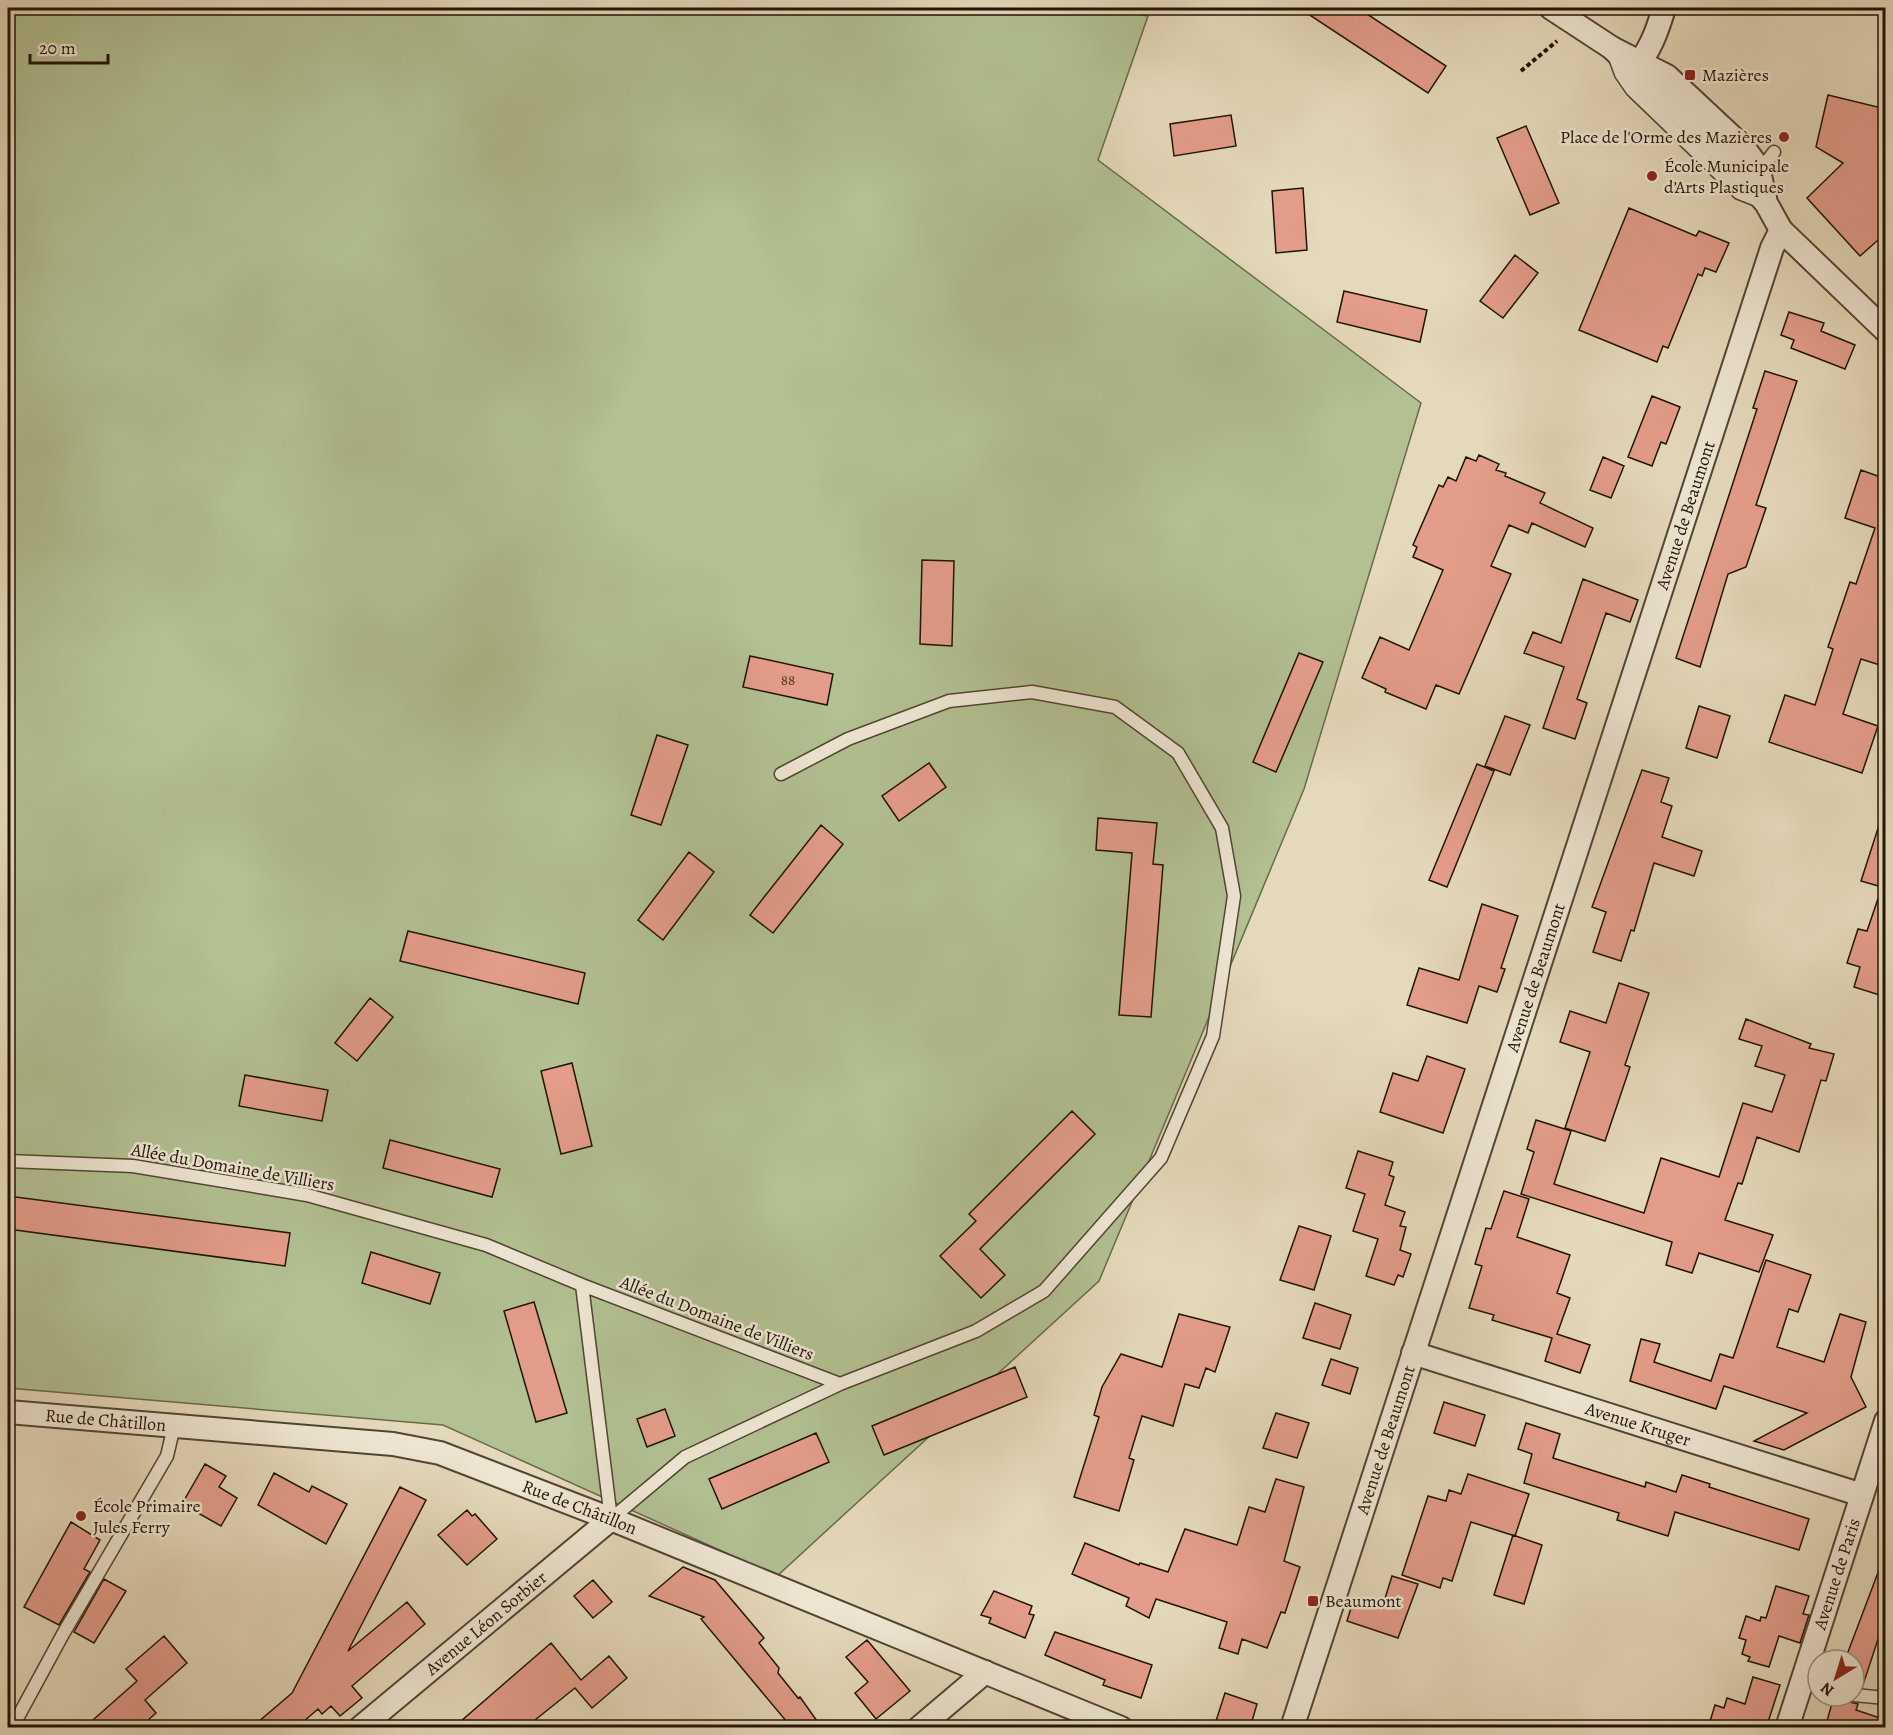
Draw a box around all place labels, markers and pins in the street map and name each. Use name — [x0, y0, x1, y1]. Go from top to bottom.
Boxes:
place label: Mazières — [1702, 63, 1769, 87]
marker: Mazières — [1683, 68, 1697, 82]
place label: Place de l'Orme des Mazières — [1560, 125, 1772, 149]
marker: Place de l'Orme des Mazières — [1777, 130, 1791, 144]
place label: École Municipale d’Arts Plastiques — [1664, 154, 1789, 199]
marker: École Municipale d’Arts Plastiques — [1645, 169, 1659, 183]
place label: École Primaire Jules Ferry — [93, 1494, 200, 1539]
marker: École Primaire Jules Ferry — [74, 1509, 88, 1523]
place label: Beaumont — [1325, 1589, 1402, 1613]
marker: Beaumont — [1306, 1594, 1320, 1608]

